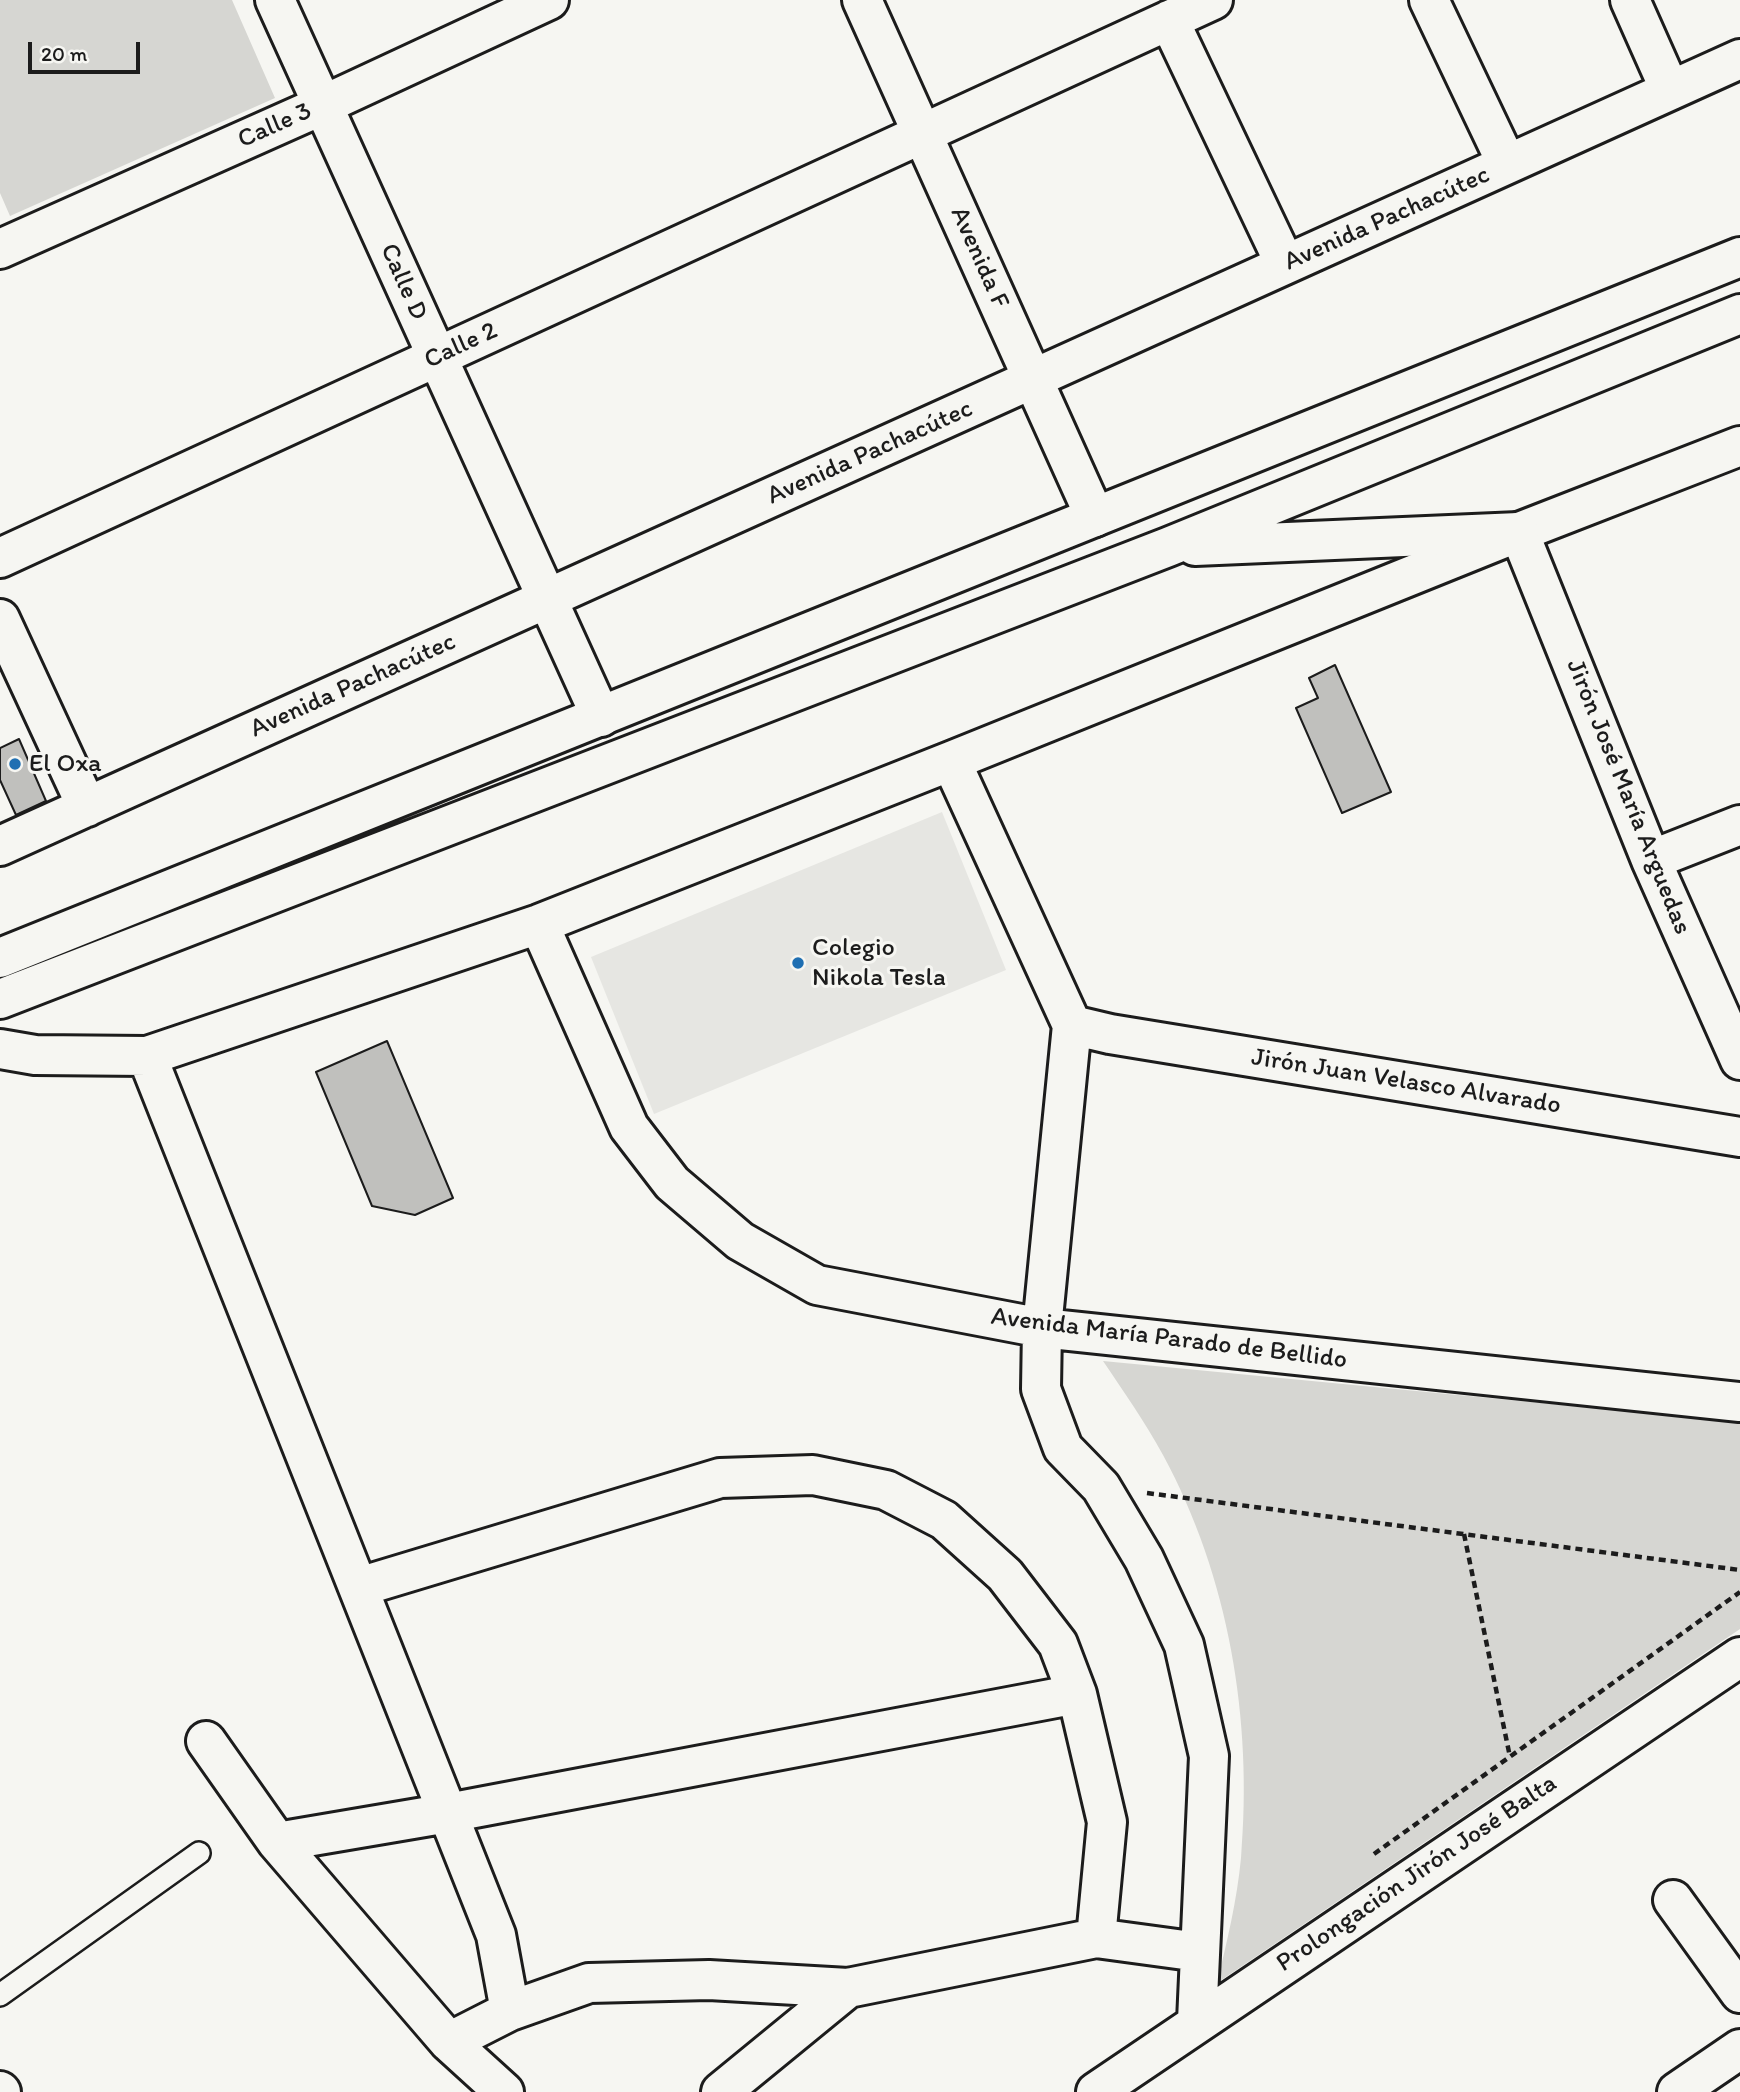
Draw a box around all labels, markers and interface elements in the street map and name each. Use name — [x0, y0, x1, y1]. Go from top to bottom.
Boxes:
scale bar — [32, 28, 144, 72]
text: 20 m — [41, 41, 87, 66]
street label: Calle 3 — [233, 96, 317, 156]
street label: Avenida Pachacútec — [1280, 160, 1494, 278]
street label: Avenida F — [943, 202, 1015, 314]
street label: Calle D — [372, 239, 434, 325]
street label: Calle 2 — [420, 316, 502, 376]
street label: Avenida Pachacútec — [763, 394, 977, 512]
street label: Avenida Pachacútec — [246, 627, 460, 745]
street label: Jirón José María Arguedas — [1559, 655, 1697, 939]
place label: El Oxa — [29, 748, 102, 780]
marker: El Oxa — [7, 756, 23, 772]
place label: Colegio Nikola Tesla — [812, 932, 946, 993]
marker: Colegio Nikola Tesla — [790, 955, 806, 971]
street label: Jirón Juan Velasco Alvarado — [1249, 1042, 1563, 1122]
street label: Avenida María Parado de Bellido — [989, 1302, 1349, 1376]
street label: Prolongación Jirón José Balta — [1271, 1768, 1563, 1980]

